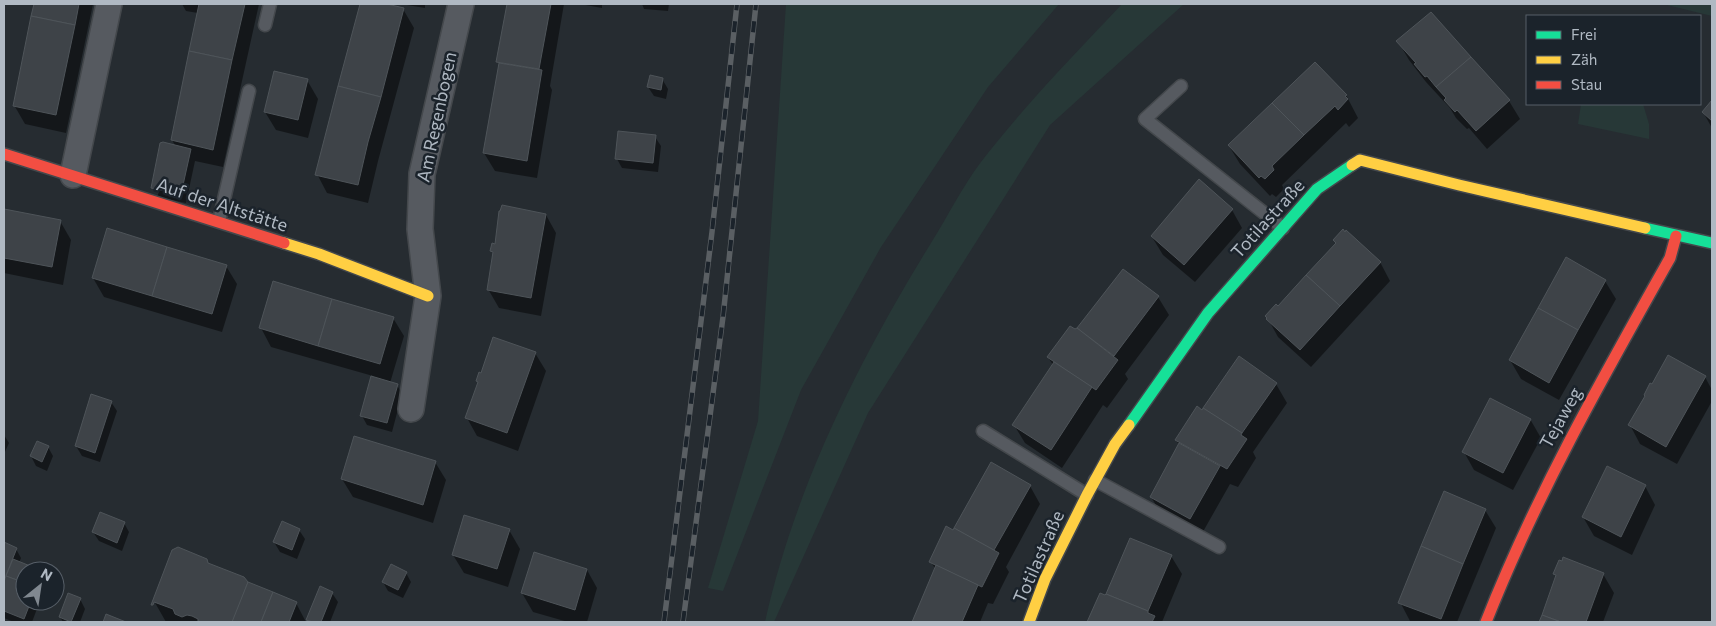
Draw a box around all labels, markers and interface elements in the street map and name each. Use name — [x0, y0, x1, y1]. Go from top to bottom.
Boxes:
legend — [1526, 15, 1701, 105]
text: Frei — [1571, 25, 1597, 43]
street label: Am Regenbogen — [411, 50, 461, 184]
text: Zäh — [1571, 50, 1597, 68]
text: Stau — [1571, 75, 1602, 93]
street label: Auf der Altstätte — [154, 172, 291, 236]
street label: Totilastraße — [1226, 174, 1309, 263]
street label: Tejaweg — [1534, 383, 1586, 452]
street label: Totilastraße — [1008, 507, 1068, 606]
north arrow — [15, 561, 65, 611]
text: N — [38, 564, 56, 584]

